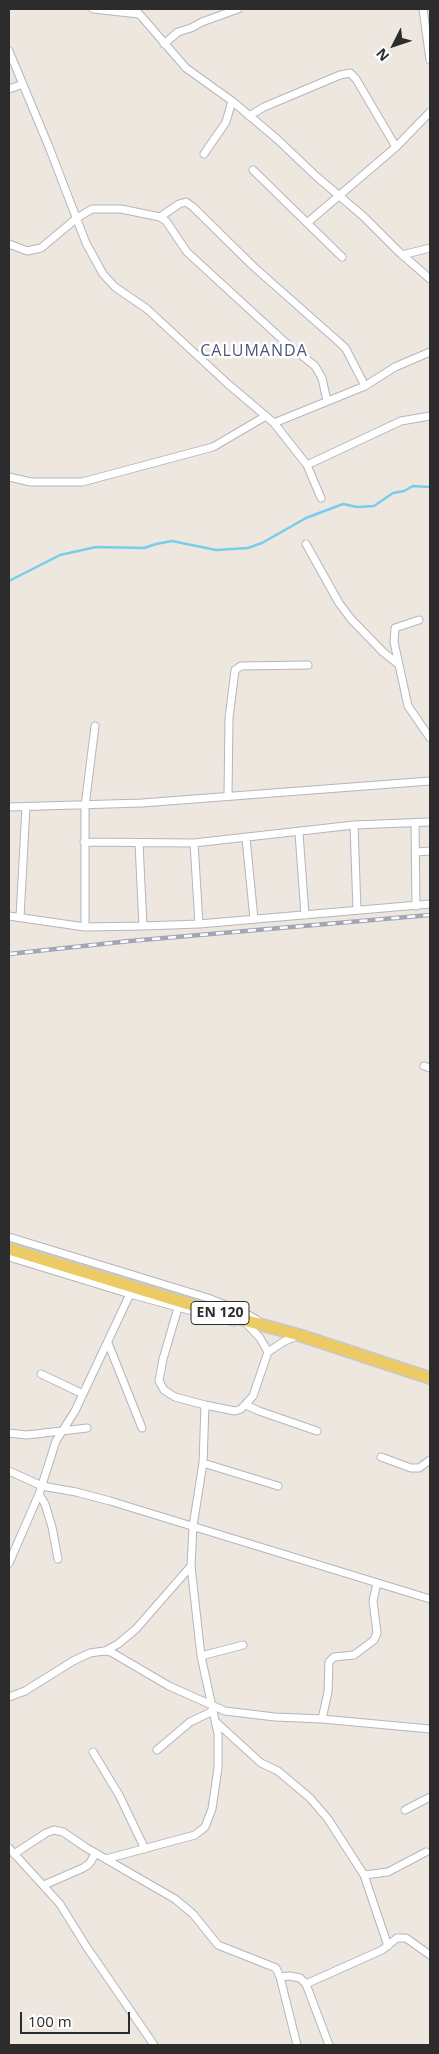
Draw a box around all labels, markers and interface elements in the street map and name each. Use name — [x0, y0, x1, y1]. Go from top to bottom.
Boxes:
north arrow — [369, 20, 419, 70]
text: N — [371, 45, 393, 66]
district label: CALUMANDA — [199, 341, 309, 361]
road number: EN 120 — [191, 1302, 249, 1325]
scale bar — [22, 2002, 132, 2034]
text: 100 m — [28, 2011, 72, 2031]

